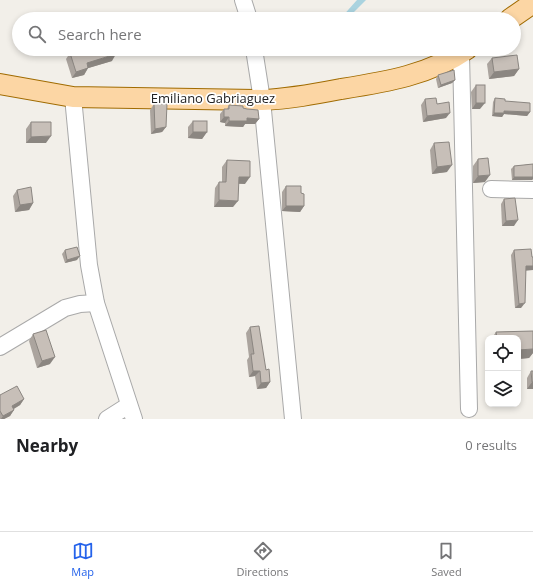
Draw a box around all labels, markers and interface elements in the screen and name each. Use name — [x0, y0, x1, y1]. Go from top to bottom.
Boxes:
search box — [12, 12, 521, 56]
icon: search — [26, 23, 48, 45]
text: Search here — [58, 24, 142, 44]
street label: Emiliano Gabriaguez — [151, 89, 275, 107]
map controls — [485, 335, 521, 407]
button: locate — [485, 335, 521, 371]
button: layers — [485, 371, 521, 407]
text: Nearby — [16, 434, 78, 457]
text: 0 results — [465, 436, 517, 454]
tab: Map — [71, 540, 94, 579]
tab: Directions — [237, 540, 289, 579]
tab: Saved — [431, 540, 462, 579]

